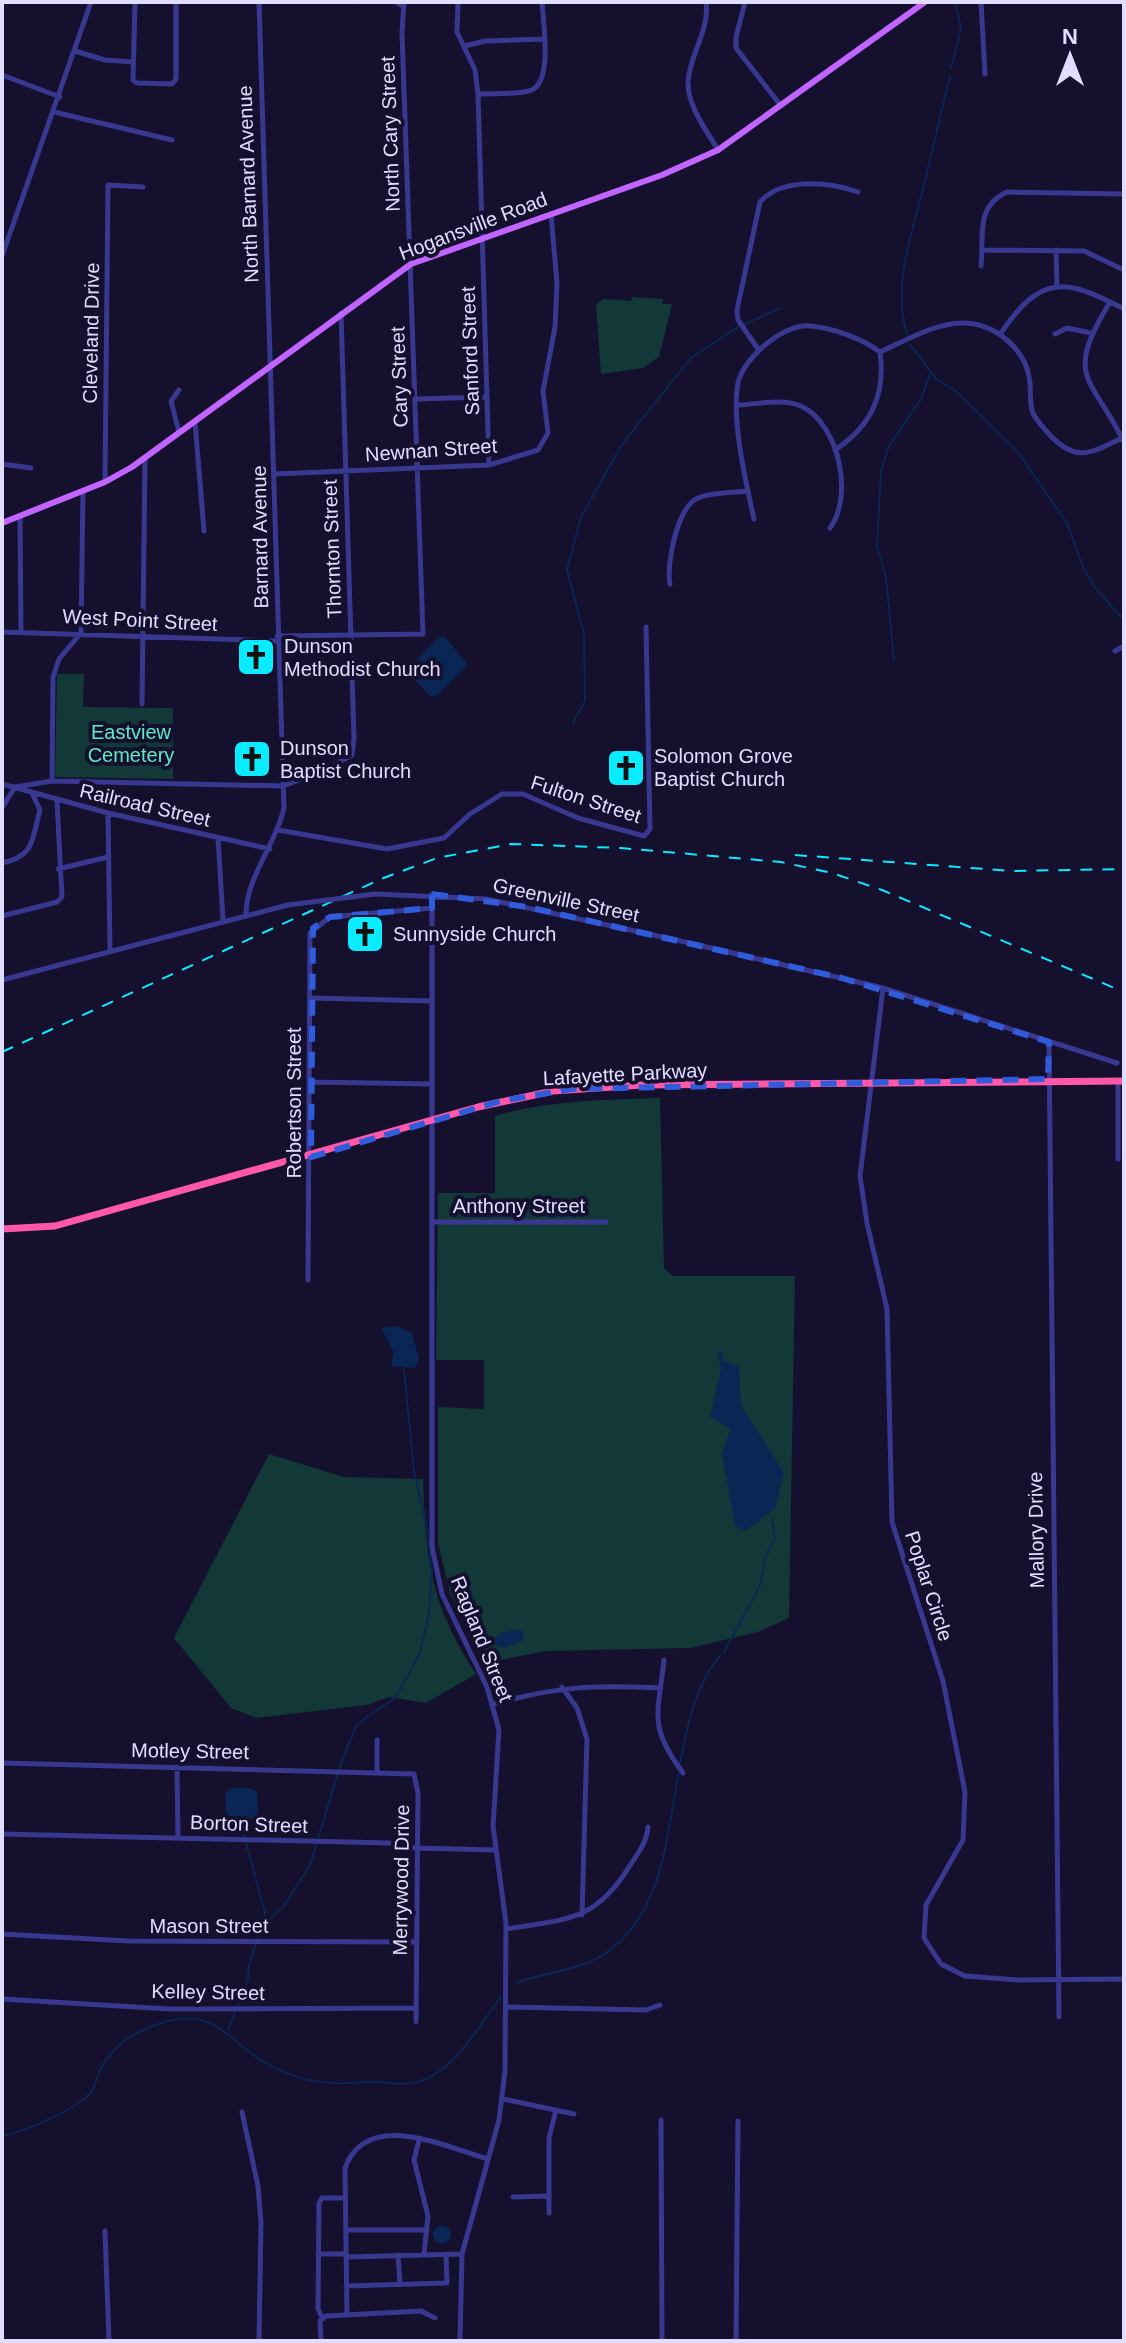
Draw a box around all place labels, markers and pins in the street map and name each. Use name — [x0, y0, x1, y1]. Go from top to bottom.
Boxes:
place label: Dunson Methodist Church — [284, 635, 441, 680]
church icon: Dunson Methodist Church — [235, 636, 277, 678]
place label: Dunson Baptist Church — [280, 737, 411, 782]
church icon: Dunson Baptist Church — [231, 738, 273, 780]
place label: Solomon Grove Baptist Church — [654, 745, 793, 790]
church icon: Solomon Grove Baptist Church — [605, 747, 647, 789]
church icon: Sunnyside Church — [344, 913, 386, 955]
place label: Sunnyside Church — [393, 923, 556, 945]

